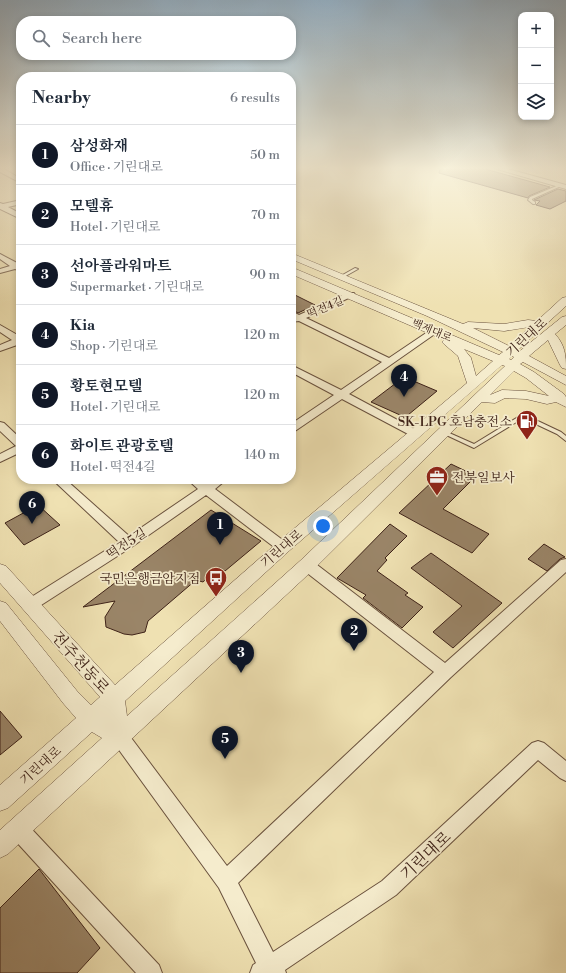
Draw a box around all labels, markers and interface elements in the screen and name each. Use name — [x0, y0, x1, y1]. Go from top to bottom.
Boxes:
map controls — [518, 12, 554, 120]
button: + — [518, 12, 554, 48]
search box — [16, 16, 296, 60]
icon: search — [30, 27, 52, 49]
text: Search here — [62, 29, 142, 48]
button: − — [518, 48, 554, 84]
button: layers — [518, 84, 554, 120]
text: Nearby — [32, 87, 91, 109]
text: 6 results — [230, 90, 280, 106]
text: 삼성화재 — [70, 137, 128, 156]
text: 1 — [42, 147, 48, 163]
text: 50 m — [250, 147, 280, 163]
text: Office · 기린대로 — [70, 159, 163, 175]
text: 모텔휴 — [70, 197, 113, 216]
text: 2 — [41, 207, 49, 223]
text: 70 m — [251, 207, 280, 223]
text: Hotel · 기린대로 — [70, 219, 160, 235]
text: 선아플라워마트 — [70, 257, 171, 276]
text: 3 — [41, 267, 49, 283]
text: 90 m — [249, 267, 280, 283]
text: Supermarket · 기린대로 — [70, 279, 204, 295]
street label: 떡전4길 — [305, 294, 346, 322]
street label: 기린대로 — [503, 315, 551, 360]
text: Kia — [70, 316, 95, 335]
street label: 백제대로 — [409, 316, 454, 346]
text: 4 — [41, 327, 49, 343]
text: 120 m — [244, 327, 280, 343]
text: Shop · 기린대로 — [70, 338, 158, 354]
pin: 4 — [391, 364, 417, 397]
text: 황토현모텔 — [70, 377, 142, 396]
text: 5 — [41, 387, 49, 403]
text: 120 m — [244, 387, 280, 403]
text: Hotel · 기린대로 — [70, 399, 160, 415]
fuel station icon: SK-LPG 호남충전소 — [514, 408, 540, 441]
place label: SK-LPG 호남충전소 — [398, 414, 512, 430]
text: 화이트 관광호텔 — [70, 437, 174, 456]
text: 6 — [41, 447, 49, 463]
text: 140 m — [244, 447, 280, 463]
text: Hotel · 떡전4길 — [70, 459, 155, 475]
office icon: 전북일보사 — [424, 464, 450, 497]
place label: 전북일보사 — [452, 470, 515, 486]
pin: 6 — [19, 491, 45, 524]
pin: 1 — [207, 512, 233, 545]
your location — [313, 516, 333, 536]
street label: 떡전5길 — [103, 525, 150, 563]
street label: 기린대로 — [257, 526, 306, 571]
bus stop icon: 국민은행금암지점 — [203, 565, 229, 598]
place label: 국민은행금암지점 — [100, 571, 200, 587]
pin: 2 — [341, 618, 367, 651]
street label: 전주천동로 — [47, 627, 114, 698]
pin: 3 — [228, 640, 254, 673]
pin: 5 — [212, 726, 238, 759]
street label: 기린대로 — [17, 743, 65, 788]
street label: 기린대로 — [396, 827, 456, 884]

